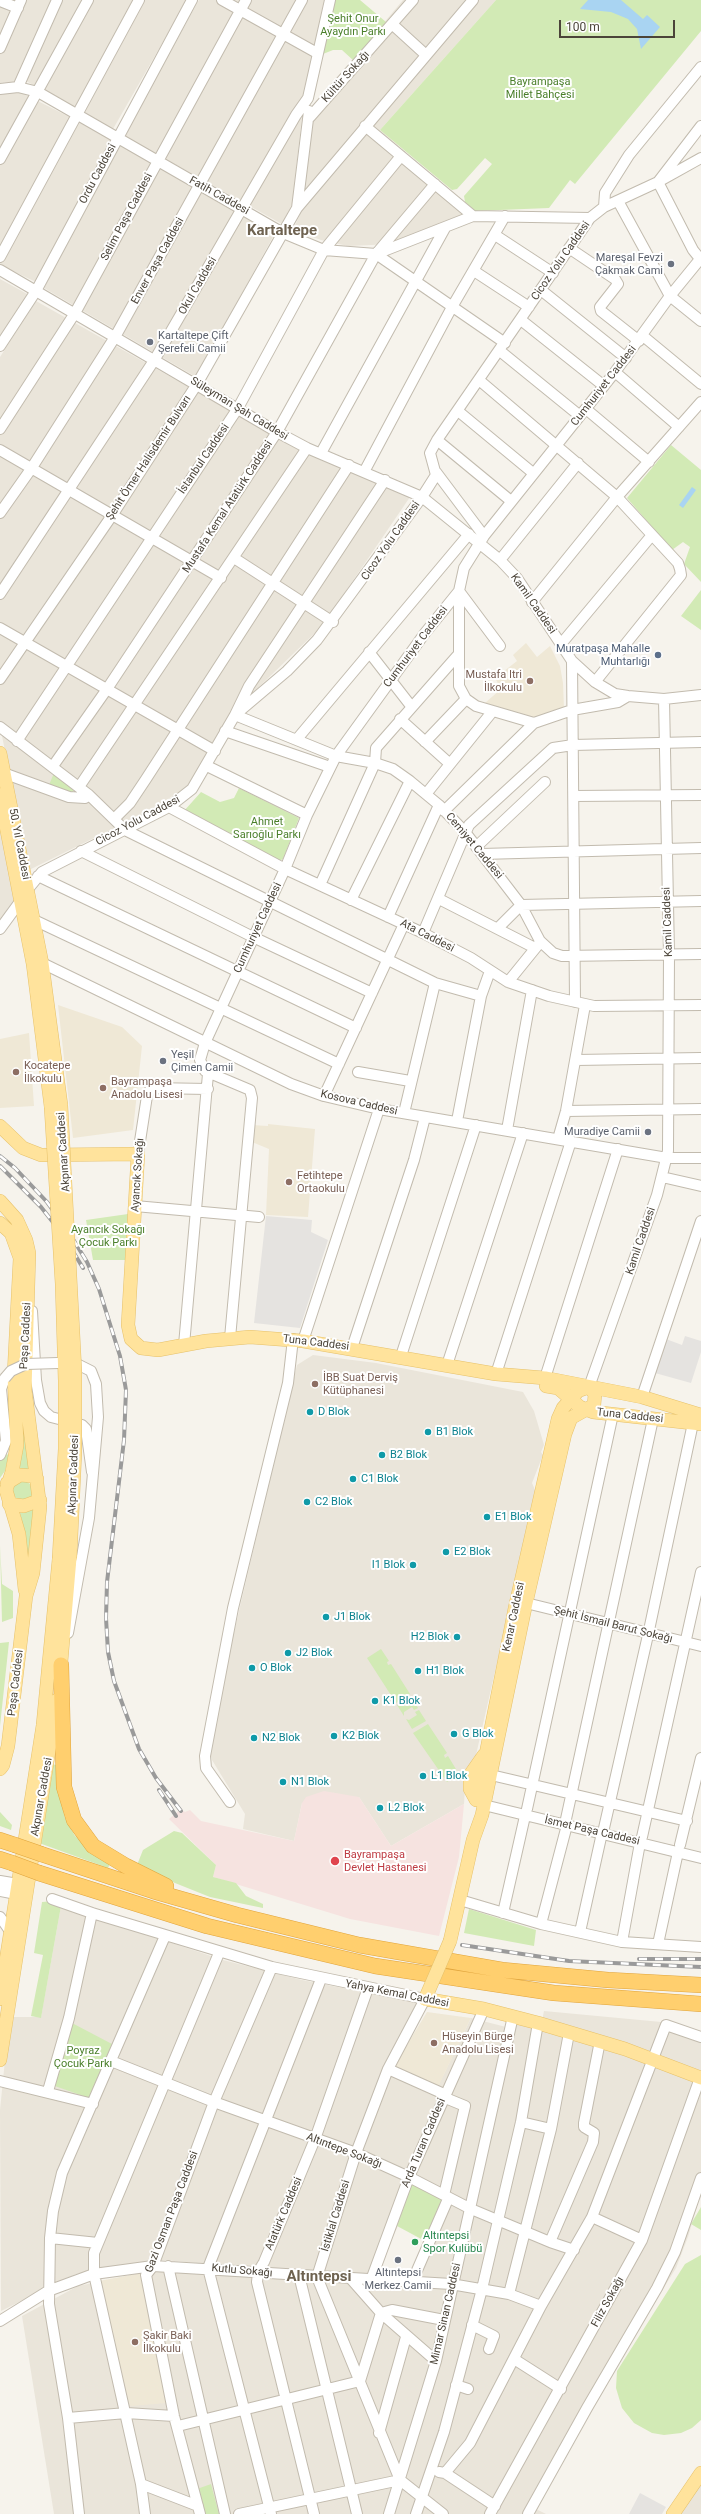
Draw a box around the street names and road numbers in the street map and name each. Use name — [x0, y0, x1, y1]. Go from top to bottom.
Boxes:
street label: Kültür Sokağı — [319, 48, 373, 106]
street label: Ordu Caddesi — [77, 142, 119, 206]
street label: Selim Paşa Caddesi — [98, 171, 156, 263]
street label: Fatih Caddesi — [187, 174, 251, 218]
street label: Enver Paşa Caddesi — [129, 215, 187, 307]
street label: Cicoz Yolu Caddesi — [529, 219, 593, 303]
street label: Okul Caddesi — [176, 255, 220, 317]
street label: Cumhuriyet Caddesi — [569, 343, 639, 429]
street label: Süleyman Şah Caddesi — [188, 375, 290, 443]
street label: Şehit Ömer Halisdemir Bulvarı — [104, 393, 194, 523]
street label: İstanbul Caddesi — [176, 421, 232, 497]
street label: Mustafa Kemal Atatürk Caddesi — [180, 438, 276, 576]
street label: Cicoz Yolu Caddesi — [359, 499, 423, 583]
street label: Kamil Caddesi — [507, 571, 559, 637]
street label: Cumhuriyet Caddesi — [381, 604, 451, 690]
street label: Cicoz Yolu Caddesi — [94, 793, 182, 849]
street label: 50. Yıl Caddesi — [6, 807, 32, 881]
street label: Cemiyet Caddesi — [442, 810, 506, 882]
street label: Cumhuriyet Caddesi — [231, 881, 285, 975]
street label: Kamil Caddesi — [660, 887, 676, 957]
street label: Ata Caddesi — [398, 917, 456, 955]
street label: Kosova Caddesi — [319, 1088, 399, 1118]
street label: Akpınar Caddesi — [55, 1112, 73, 1192]
street label: Ayancık Sokağı — [129, 1138, 147, 1212]
street label: Kamil Caddesi — [623, 1206, 659, 1276]
street label: Paşa Caddesi — [18, 1302, 34, 1370]
street label: Tuna Caddesi — [282, 1332, 350, 1354]
street label: Tuna Caddesi — [596, 1406, 664, 1426]
street label: Akpınar Caddesi — [66, 1435, 82, 1515]
street label: Kenar Caddesi — [500, 1581, 528, 1653]
street label: Şehit İsmail Barut Sokağı — [552, 1604, 674, 1646]
street label: Paşa Caddesi — [5, 1649, 27, 1717]
street label: Akpınar Caddesi — [29, 1757, 55, 1837]
street label: İsmet Paşa Caddesi — [543, 1814, 641, 1848]
street label: Yahya Kemal Caddesi — [344, 1977, 450, 2011]
street label: Arda Turan Caddesi — [399, 2096, 449, 2190]
street label: Altıntepe Sokağı — [304, 2131, 384, 2171]
street label: Gazi Osman Paşa Caddesi — [143, 2149, 201, 2275]
street label: Atatürk Caddesi — [263, 2175, 305, 2253]
street label: İstiklal Caddesi — [319, 2179, 353, 2253]
street label: Kutlu Sokağı — [211, 2262, 273, 2280]
street label: Mimar Sinan Caddesi — [428, 2262, 464, 2366]
street label: Filiz Sokağı — [589, 2275, 627, 2329]

